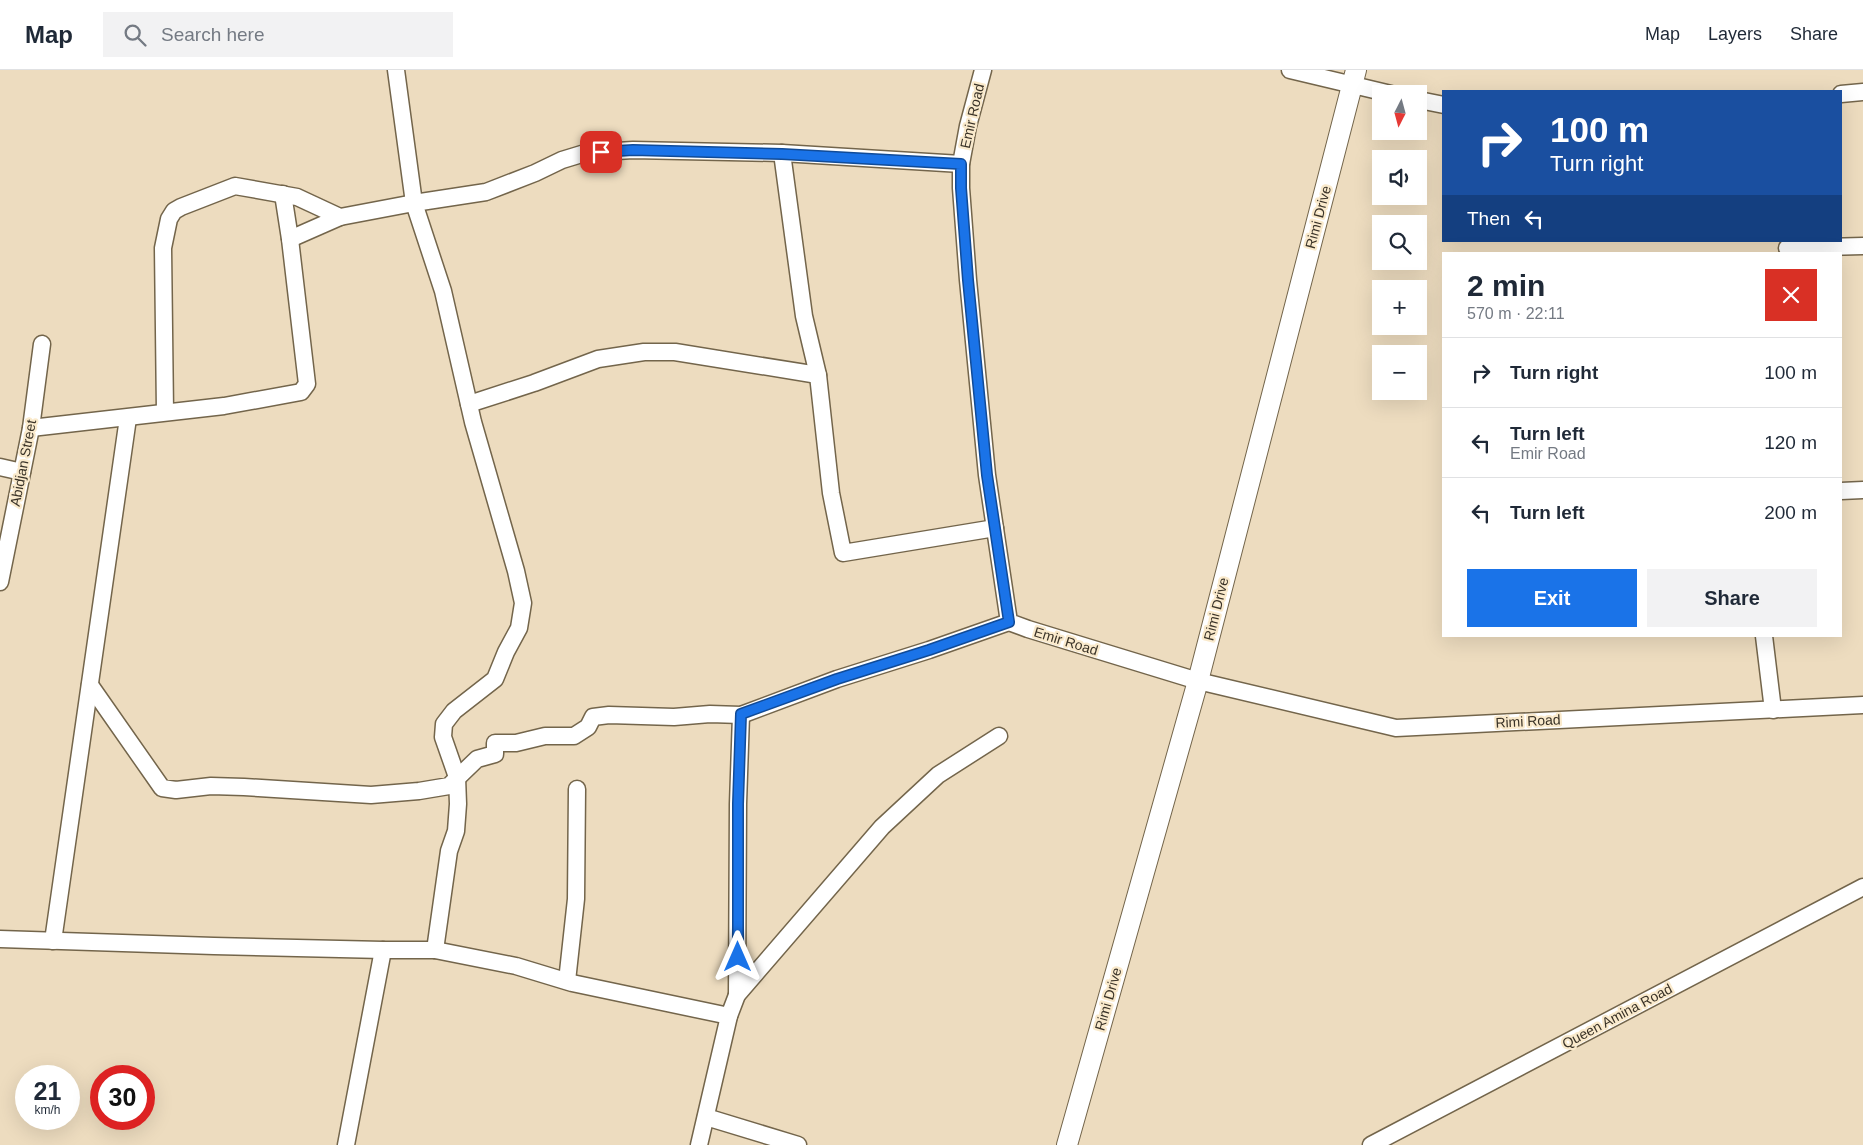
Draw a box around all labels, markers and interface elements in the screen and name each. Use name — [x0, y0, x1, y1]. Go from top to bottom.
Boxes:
search box — [103, 12, 453, 57]
text: Map — [25, 21, 73, 48]
icon: search — [121, 21, 149, 49]
text: Search here — [161, 24, 265, 45]
text: Map — [1645, 24, 1680, 44]
text: Layers — [1708, 24, 1762, 44]
text: Share — [1790, 24, 1838, 44]
street label: Emir Road — [957, 82, 987, 150]
north arrow — [1372, 85, 1428, 140]
map controls — [1372, 85, 1427, 400]
icon: right — [1467, 110, 1532, 175]
text: 100 m — [1550, 110, 1649, 149]
pin — [580, 131, 622, 173]
icon: arrive — [587, 138, 615, 166]
button: sound — [1372, 150, 1427, 205]
text: Turn right — [1550, 151, 1643, 176]
street label: Rimi Drive — [1302, 184, 1334, 250]
icon: left — [1520, 205, 1548, 233]
text: Then — [1467, 208, 1510, 229]
button: search — [1372, 215, 1427, 270]
text: 2 min — [1467, 269, 1545, 302]
button: close — [1765, 269, 1817, 321]
button: + — [1372, 280, 1427, 335]
text: 570 m · 22:11 — [1467, 305, 1565, 322]
button: − — [1372, 345, 1427, 400]
icon: right — [1467, 359, 1495, 387]
text: Turn right — [1510, 362, 1598, 383]
text: 100 m — [1764, 362, 1817, 383]
street label: Abidjan Street — [7, 418, 39, 508]
text: Turn left — [1510, 423, 1585, 444]
icon: left — [1467, 429, 1495, 457]
text: 120 m — [1764, 432, 1817, 453]
text: Emir Road — [1510, 445, 1586, 462]
icon: left — [1467, 499, 1495, 527]
text: Turn left — [1510, 502, 1585, 523]
text: 200 m — [1764, 502, 1817, 523]
button: Exit — [1467, 569, 1637, 627]
button: Share — [1647, 569, 1817, 627]
street label: Rimi Drive — [1200, 576, 1232, 642]
street label: Emir Road — [1032, 624, 1100, 658]
street label: Rimi Road — [1495, 711, 1561, 731]
position arrow — [711, 930, 763, 982]
street label: Rimi Drive — [1091, 966, 1125, 1032]
street label: Queen Amina Road — [1559, 980, 1675, 1052]
speed limit sign: 30 — [90, 1065, 155, 1130]
text: 21 — [34, 1077, 61, 1105]
text: km/h — [34, 1103, 61, 1117]

